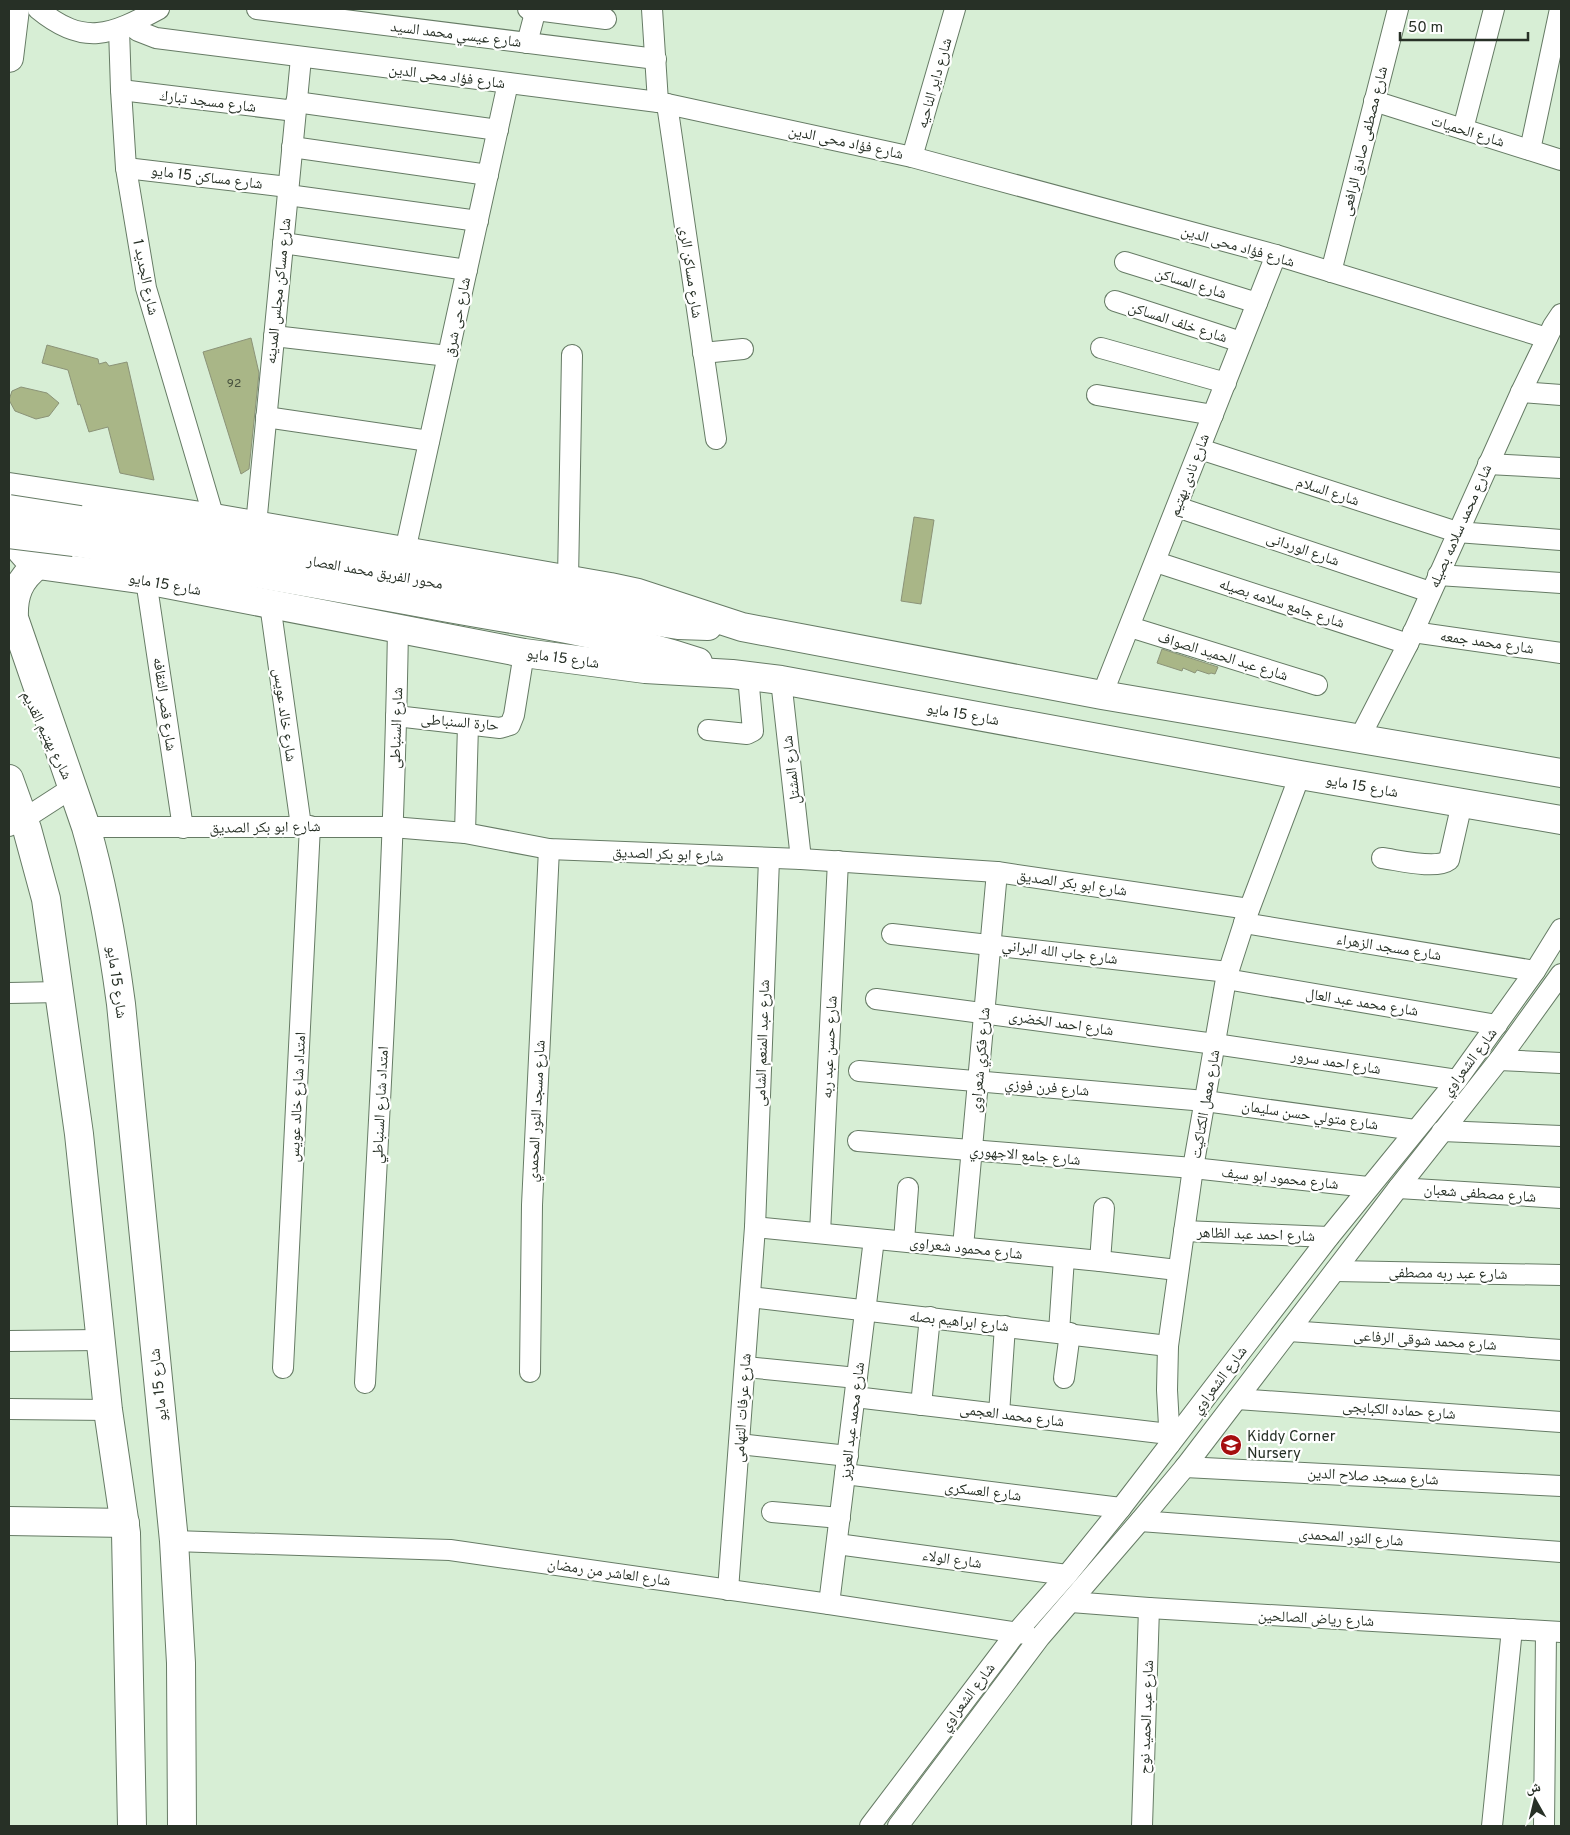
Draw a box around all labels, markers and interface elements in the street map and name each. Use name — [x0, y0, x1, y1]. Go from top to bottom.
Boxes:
scale bar — [1400, 10, 1528, 42]
street label: شارع عيسي محمد السيد — [389, 18, 522, 54]
text: 50 m — [1408, 19, 1443, 38]
street label: شارع داير الناحيه — [913, 36, 957, 131]
street label: شارع فؤاد محى الدين — [388, 61, 506, 94]
street label: شارع مصطفى صادق الرافعى — [1338, 64, 1393, 218]
street label: شارع مسجد تبارك — [159, 87, 257, 118]
street label: شارع الحميات — [1429, 112, 1507, 153]
street label: شارع فؤاد محى الدين — [786, 122, 905, 165]
street label: شارع مساكن 15 مايو — [150, 162, 264, 195]
street label: شارع مساكن مجلس المدينه — [262, 217, 297, 365]
street label: شارع فؤاد محى الدين — [1179, 222, 1297, 273]
street label: شارع مساكن الرى — [674, 225, 705, 320]
street label: شارع الجديد 1 — [127, 238, 162, 317]
street label: شارع المساكن — [1153, 265, 1229, 304]
street label: شارع حى شرق — [441, 276, 476, 359]
street label: شارع خلف المساكن — [1126, 299, 1229, 348]
house number: 92 — [227, 376, 241, 392]
street label: شارع نادى بهتيم — [1166, 431, 1215, 520]
street label: شارع محمد سلامه بصيله — [1426, 462, 1497, 591]
street label: شارع السلام — [1294, 473, 1362, 512]
street label: شارع الوردانى — [1264, 529, 1342, 572]
street label: محور الفريق محمد العصار — [304, 552, 444, 595]
street label: شارع 15 مايو — [127, 570, 203, 601]
street label: شارع جامع سلامه بصيله — [1216, 575, 1347, 634]
street label: شارع محمد جمعه — [1439, 628, 1535, 659]
street label: شارع عبد الحميد الصواف — [1155, 629, 1290, 686]
street label: شارع 15 مايو — [525, 645, 601, 674]
street label: شارع قصر الثقافه — [148, 656, 180, 752]
street label: شارع خالد عويس — [268, 667, 299, 763]
street label: شارع السنباطى — [387, 687, 408, 769]
street label: شارع بهتيم القديم — [16, 688, 75, 783]
street label: شارع 15 مايو — [925, 700, 1001, 731]
street label: حارة السنباطى — [420, 711, 500, 736]
street label: شارع المشتل — [779, 734, 806, 805]
street label: شارع 15 مايو — [1324, 772, 1400, 803]
street label: شارع ابو بكر الصديق — [209, 818, 321, 839]
street label: شارع ابو بكر الصديق — [612, 844, 724, 867]
street label: شارع ابو بكر الصديق — [1015, 867, 1128, 902]
street label: شارع مسجد الزهراء — [1335, 931, 1443, 966]
street label: شارع جاب الله البراني — [1001, 937, 1119, 971]
street label: شارع 15 مايو — [101, 945, 130, 1020]
street label: شارع عبد المنعم الشامى — [752, 979, 775, 1107]
street label: شارع محمد عبد العال — [1304, 985, 1420, 1022]
street label: شارع حسن عبد ربه — [818, 995, 843, 1099]
street label: شارع فكري شعراوى — [967, 1006, 996, 1114]
street label: شارع احمد الخضرى — [1007, 1008, 1115, 1041]
street label: شارع الشعراوي — [1438, 1025, 1503, 1101]
street label: امتداد شارع خالد عويس — [286, 1031, 311, 1163]
street label: شارع مسجد النور المحمدي — [524, 1039, 552, 1183]
street label: امتداد شارع السنباطي — [369, 1046, 395, 1164]
street label: شارع احمد سرور — [1288, 1047, 1382, 1080]
street label: شارع معمل الكتاكيت — [1188, 1048, 1225, 1160]
street label: شارع فرن فوزي — [1004, 1075, 1090, 1102]
street label: شارع متولي حسن سليمان — [1240, 1097, 1379, 1136]
street label: شارع جامع الاجهوري — [968, 1142, 1081, 1172]
street label: شارع محمود ابو سيف — [1220, 1164, 1339, 1195]
street label: شارع مصطفى شعبان — [1423, 1181, 1537, 1208]
street label: شارع احمد عبد الظاهر — [1196, 1224, 1315, 1247]
street label: شارع محمود شعراوى — [908, 1234, 1024, 1265]
street label: شارع عبد ربه مصطفى — [1388, 1264, 1508, 1285]
street label: شارع ابراهيم بصله — [908, 1308, 1010, 1337]
street label: شارع محمد شوقى الرفاعى — [1353, 1327, 1497, 1356]
street label: شارع الشعراوي — [1188, 1343, 1253, 1419]
street label: شارع 15 مايو — [146, 1347, 173, 1422]
street label: شارع عرفات التهامى — [730, 1353, 757, 1463]
street label: شارع محمد عبد العزيز — [837, 1361, 870, 1482]
street label: شارع حماده الكبابجى — [1342, 1398, 1456, 1425]
street label: شارع محمد العجمى — [958, 1401, 1065, 1432]
place label: Kiddy Corner Nursery — [1247, 1428, 1336, 1464]
school or university icon: Kiddy Corner Nursery — [1219, 1433, 1243, 1457]
street label: شارع مسجد صلاح الدين — [1307, 1465, 1439, 1490]
street label: شارع العسكرى — [943, 1478, 1022, 1507]
street label: شارع النور المحمدى — [1298, 1525, 1404, 1552]
street label: شارع الولاء — [921, 1547, 983, 1574]
street label: شارع العاشر من رمضان — [546, 1555, 672, 1592]
street label: شارع رياض الصالحين — [1257, 1607, 1375, 1632]
street label: شارع عبد الحميد نوح — [1136, 1659, 1159, 1774]
street label: شارع الشعراوي — [936, 1660, 1001, 1736]
north arrow — [1510, 1775, 1560, 1825]
text: ش — [1525, 1779, 1542, 1798]

